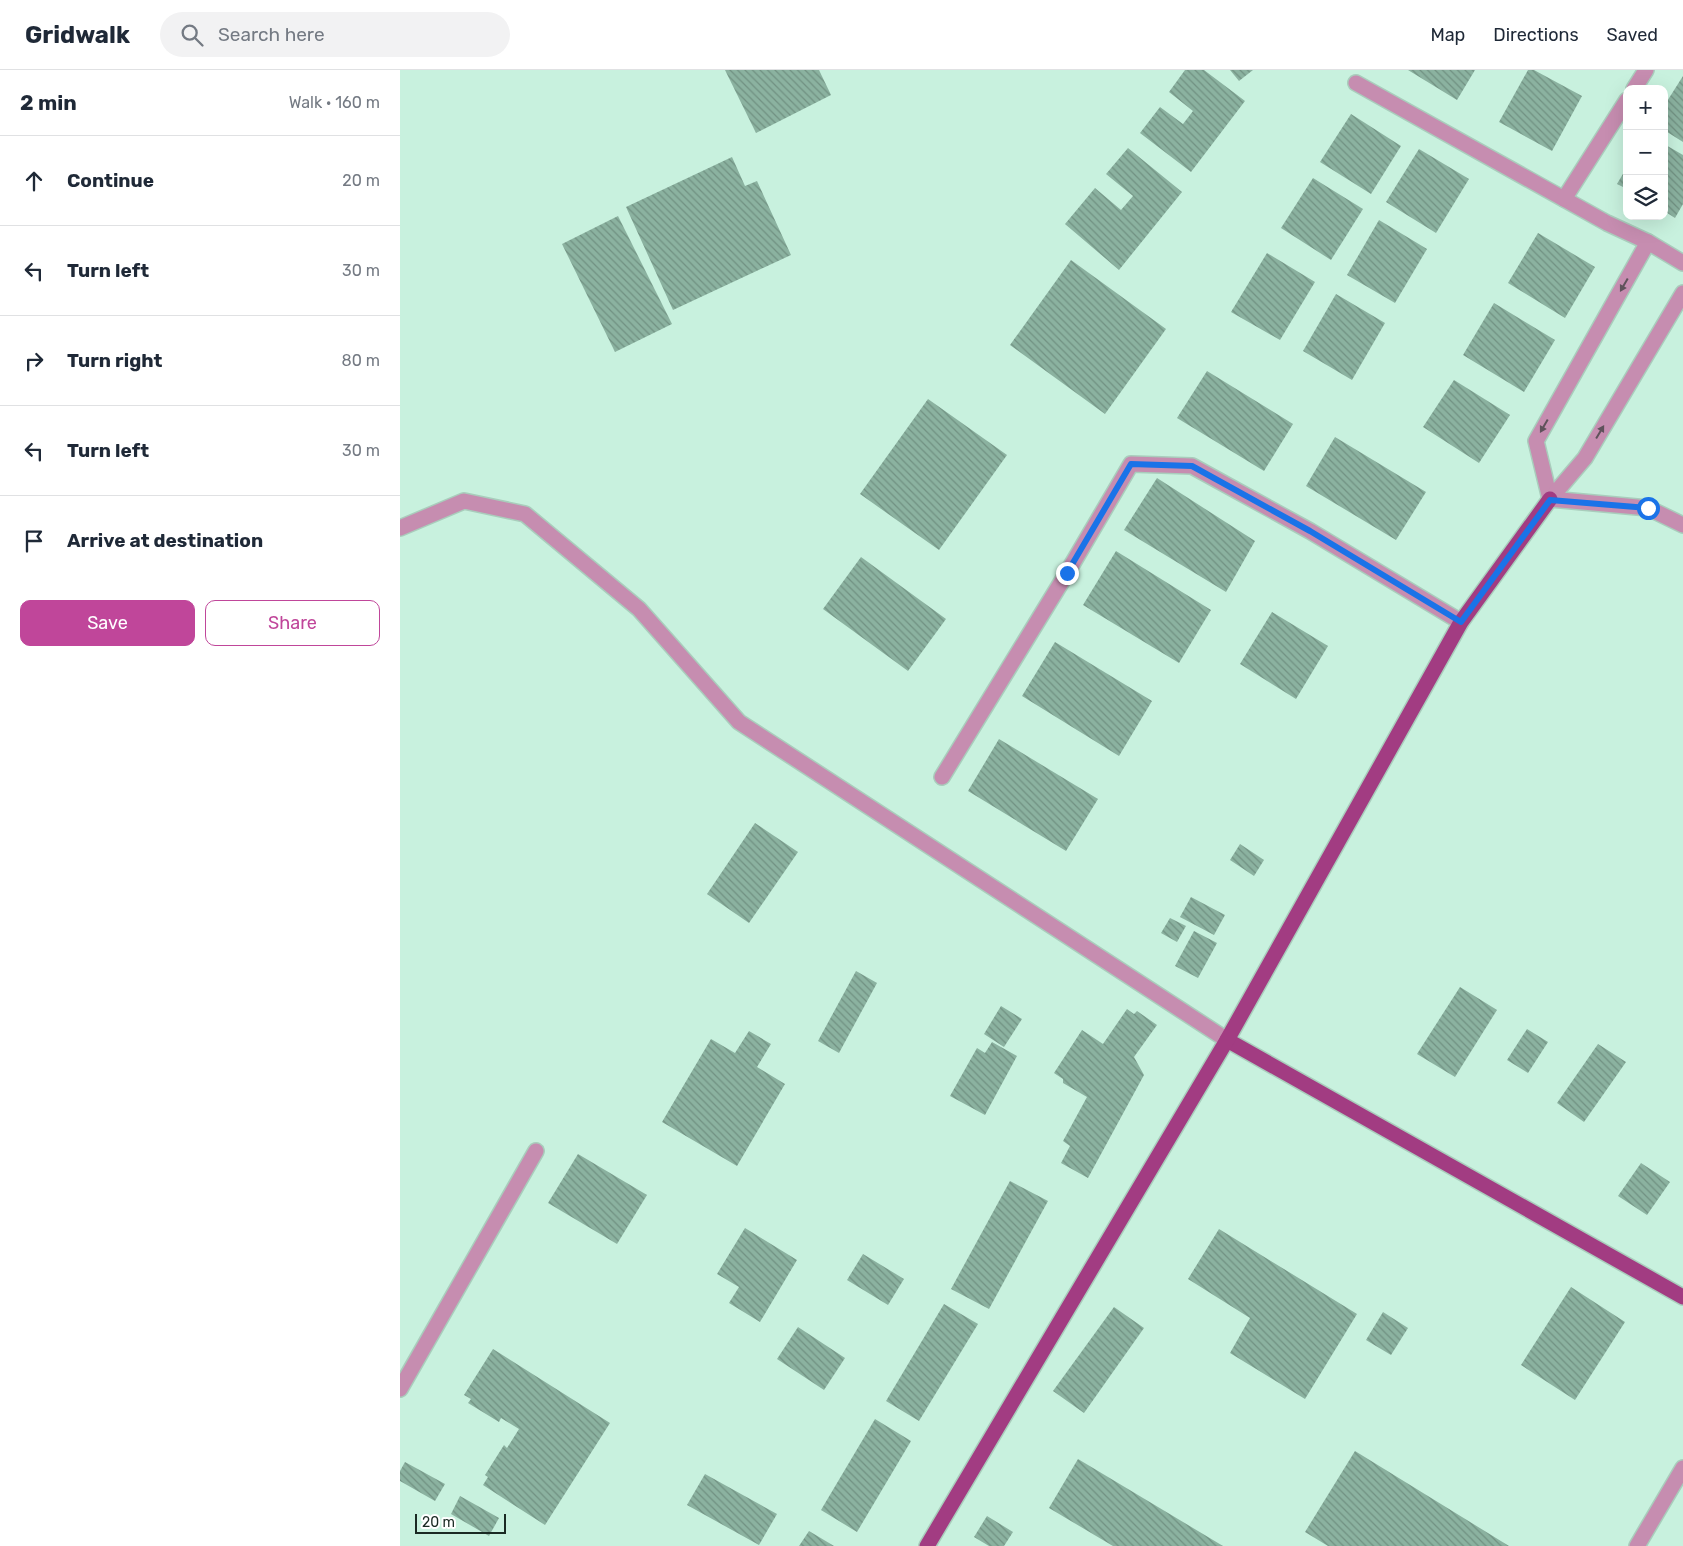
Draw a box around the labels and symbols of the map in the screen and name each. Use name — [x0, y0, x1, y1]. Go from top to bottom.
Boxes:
one-way arrow — [1620, 278, 1629, 291]
one-way arrow — [1540, 419, 1549, 433]
one-way arrow — [1596, 426, 1605, 439]
route start — [1637, 497, 1660, 520]
route end — [1056, 562, 1079, 585]
scale bar — [415, 1511, 506, 1534]

